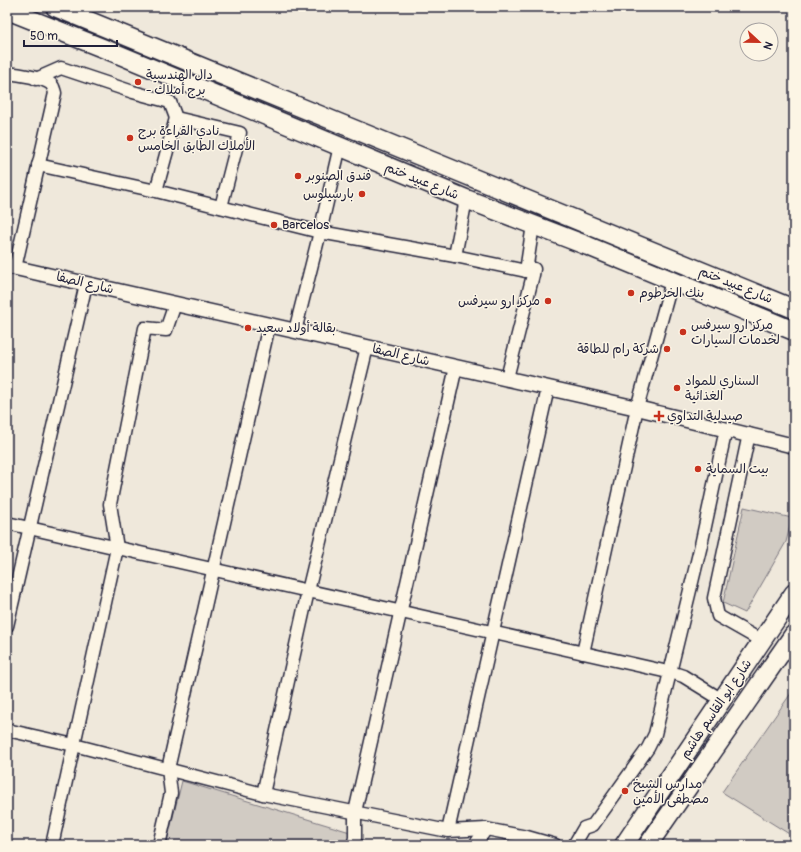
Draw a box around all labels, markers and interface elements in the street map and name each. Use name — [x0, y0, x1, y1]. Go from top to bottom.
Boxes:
scale bar — [24, 22, 117, 48]
north arrow — [739, 22, 779, 62]
text: 50 m — [30, 29, 58, 44]
text: N — [760, 40, 775, 52]
place label: دال الهندسية - برج أملاك — [146, 67, 213, 99]
marker: دال الهندسية - برج أملاك — [133, 77, 143, 87]
place label: نادي القراءة برج الأملاك الطابق الخامس — [138, 123, 255, 154]
marker: نادي القراءة برج الأملاك الطابق الخامس — [125, 133, 135, 143]
street label: شارع عبيد ختم — [382, 159, 461, 205]
place label: فندق الصنوبر — [305, 168, 371, 184]
marker: فندق الصنوبر — [293, 171, 303, 181]
place label: بارسيلوس — [303, 186, 354, 202]
marker: بارسيلوس — [357, 189, 367, 199]
place label: Barcelos — [282, 217, 329, 233]
marker: Barcelos — [269, 220, 279, 230]
street label: شارع عبيد ختم — [696, 263, 775, 309]
street label: شارع الصفا — [54, 269, 115, 298]
place label: بنك الخرطوم — [639, 285, 704, 303]
marker: بنك الخرطوم — [626, 288, 636, 298]
place label: مركز ارو سيرفس — [458, 293, 540, 310]
marker: مركز ارو سيرفس — [543, 296, 553, 306]
place label: مركز ارو سيرفس لخدمات السيارات — [691, 317, 780, 348]
place label: بقالة أولاد سعيد — [256, 320, 336, 336]
marker: بقالة أولاد سعيد — [243, 323, 253, 333]
marker: مركز ارو سيرفس لخدمات السيارات — [678, 327, 688, 337]
street label: شارع الصفا — [370, 341, 431, 370]
place label: شركة رام للطاقة — [577, 341, 659, 359]
marker: شركة رام للطاقة — [662, 344, 672, 354]
place label: السناري للمواد الغذائية — [685, 373, 759, 404]
marker: السناري للمواد الغذائية — [672, 383, 682, 393]
place label: صيدلية التداوي — [667, 408, 743, 425]
marker: صيدلية التداوي — [654, 411, 664, 421]
place label: بيت السماية — [706, 461, 769, 477]
marker: بيت السماية — [693, 464, 703, 474]
street label: شارع ابو القاسم هاشم — [677, 656, 757, 763]
place label: مدارس الشيخ مصطفى الأمين — [633, 776, 709, 808]
marker: مدارس الشيخ مصطفى الأمين — [620, 786, 630, 796]

